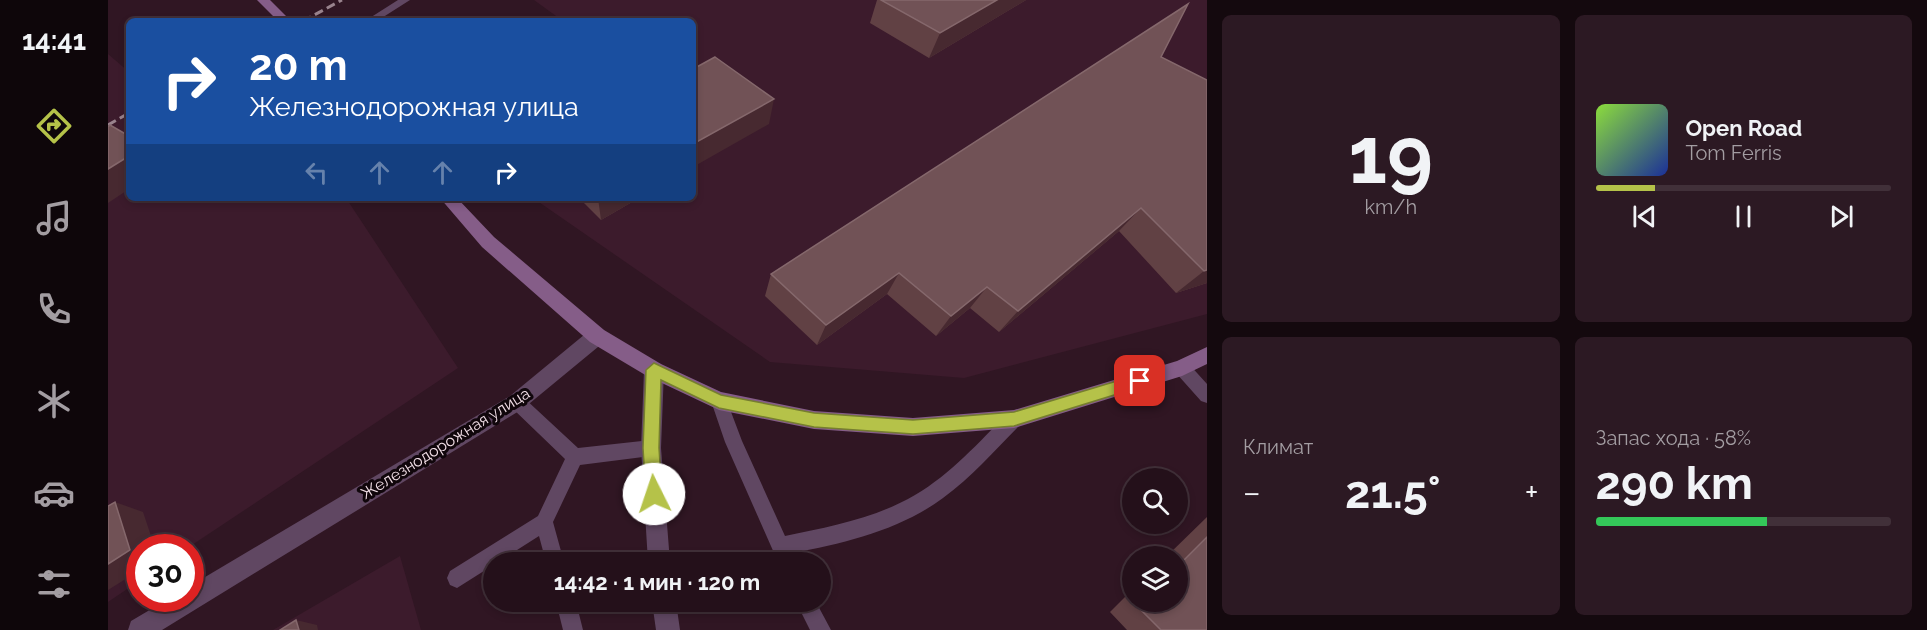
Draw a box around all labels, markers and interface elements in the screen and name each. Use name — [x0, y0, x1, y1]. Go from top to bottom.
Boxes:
text: 14:41 — [22, 25, 86, 56]
text: 20 m — [249, 41, 348, 90]
icon: right — [150, 42, 228, 120]
text: Железнодорожная улица — [249, 91, 579, 122]
icon: directions — [33, 105, 75, 147]
text: 19 — [1349, 110, 1433, 201]
text: Open Road — [1686, 115, 1802, 141]
text: Tom Ferris — [1686, 141, 1782, 165]
icon: left — [300, 156, 333, 189]
icon: ahead — [363, 156, 396, 189]
icon: ahead — [426, 156, 459, 189]
icon: right — [489, 156, 522, 189]
text: km/h — [1364, 195, 1417, 219]
icon: music — [33, 197, 75, 239]
icon: previous — [1628, 200, 1661, 233]
icon: pause — [1727, 200, 1760, 233]
icon: next — [1825, 200, 1858, 233]
icon: phone — [33, 288, 75, 330]
pin — [1114, 355, 1165, 406]
icon: arrive — [1123, 364, 1156, 397]
icon: climate — [33, 380, 75, 422]
street label: Железнодорожная улица — [357, 384, 533, 503]
text: Запас хода · 58% — [1596, 426, 1751, 450]
text: Климат — [1243, 435, 1313, 459]
text: 290 km — [1596, 457, 1753, 510]
position arrow — [622, 462, 686, 526]
text: 21.5° — [1345, 466, 1441, 519]
map controls — [1122, 468, 1188, 612]
button: search — [1122, 468, 1188, 534]
icon: car — [33, 472, 75, 514]
text: − — [1243, 473, 1261, 512]
text: + — [1525, 473, 1539, 512]
speed limit sign: 30 — [126, 534, 204, 612]
button: layers — [1122, 546, 1188, 612]
icon: filters — [33, 563, 75, 605]
text: 14:42 · 1 мин · 120 m — [554, 569, 760, 595]

